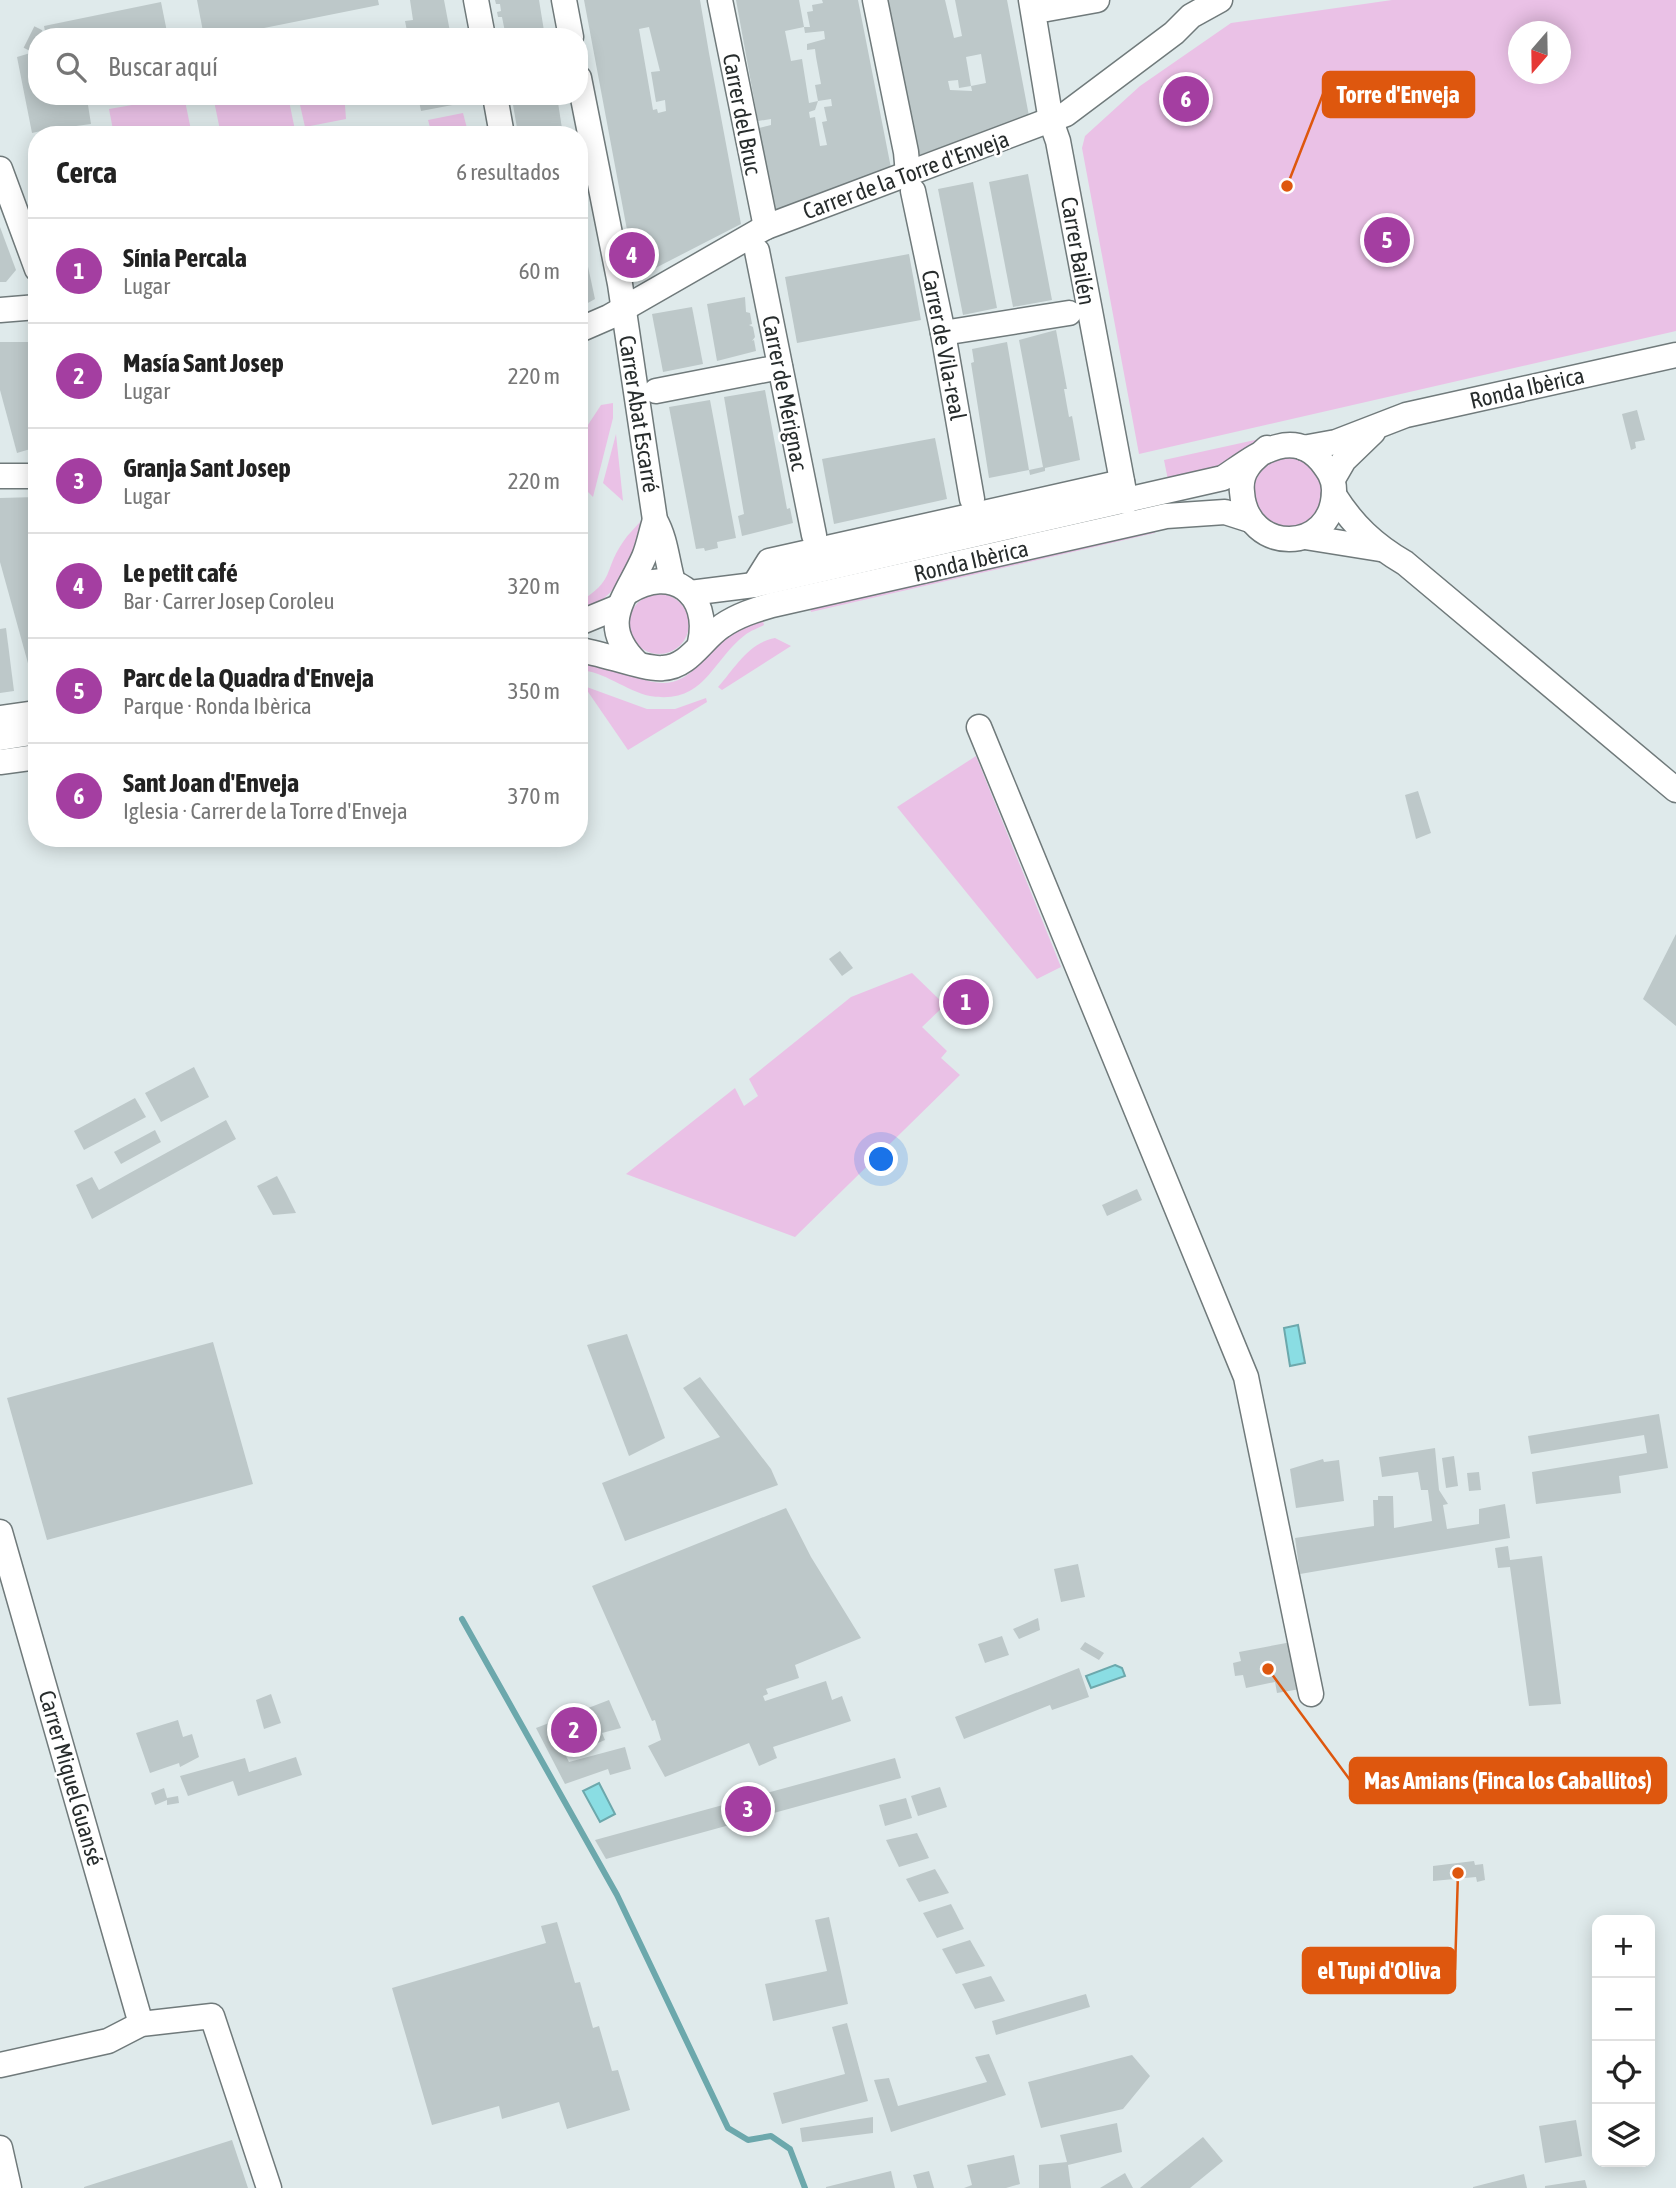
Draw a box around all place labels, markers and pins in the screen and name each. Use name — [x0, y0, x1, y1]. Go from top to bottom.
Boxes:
callout: Torre d'Enveja — [1323, 72, 1474, 117]
pin: 6 — [1163, 73, 1209, 125]
pin: 5 — [1364, 214, 1410, 266]
pin: 4 — [609, 229, 655, 281]
pin: 1 — [943, 976, 989, 1028]
pin: 2 — [551, 1704, 597, 1756]
callout: Mas Amians (Finca los Caballitos) — [1350, 1758, 1666, 1803]
pin: 3 — [725, 1783, 771, 1835]
callout: el Tupi d'Oliva — [1303, 1948, 1455, 1993]

